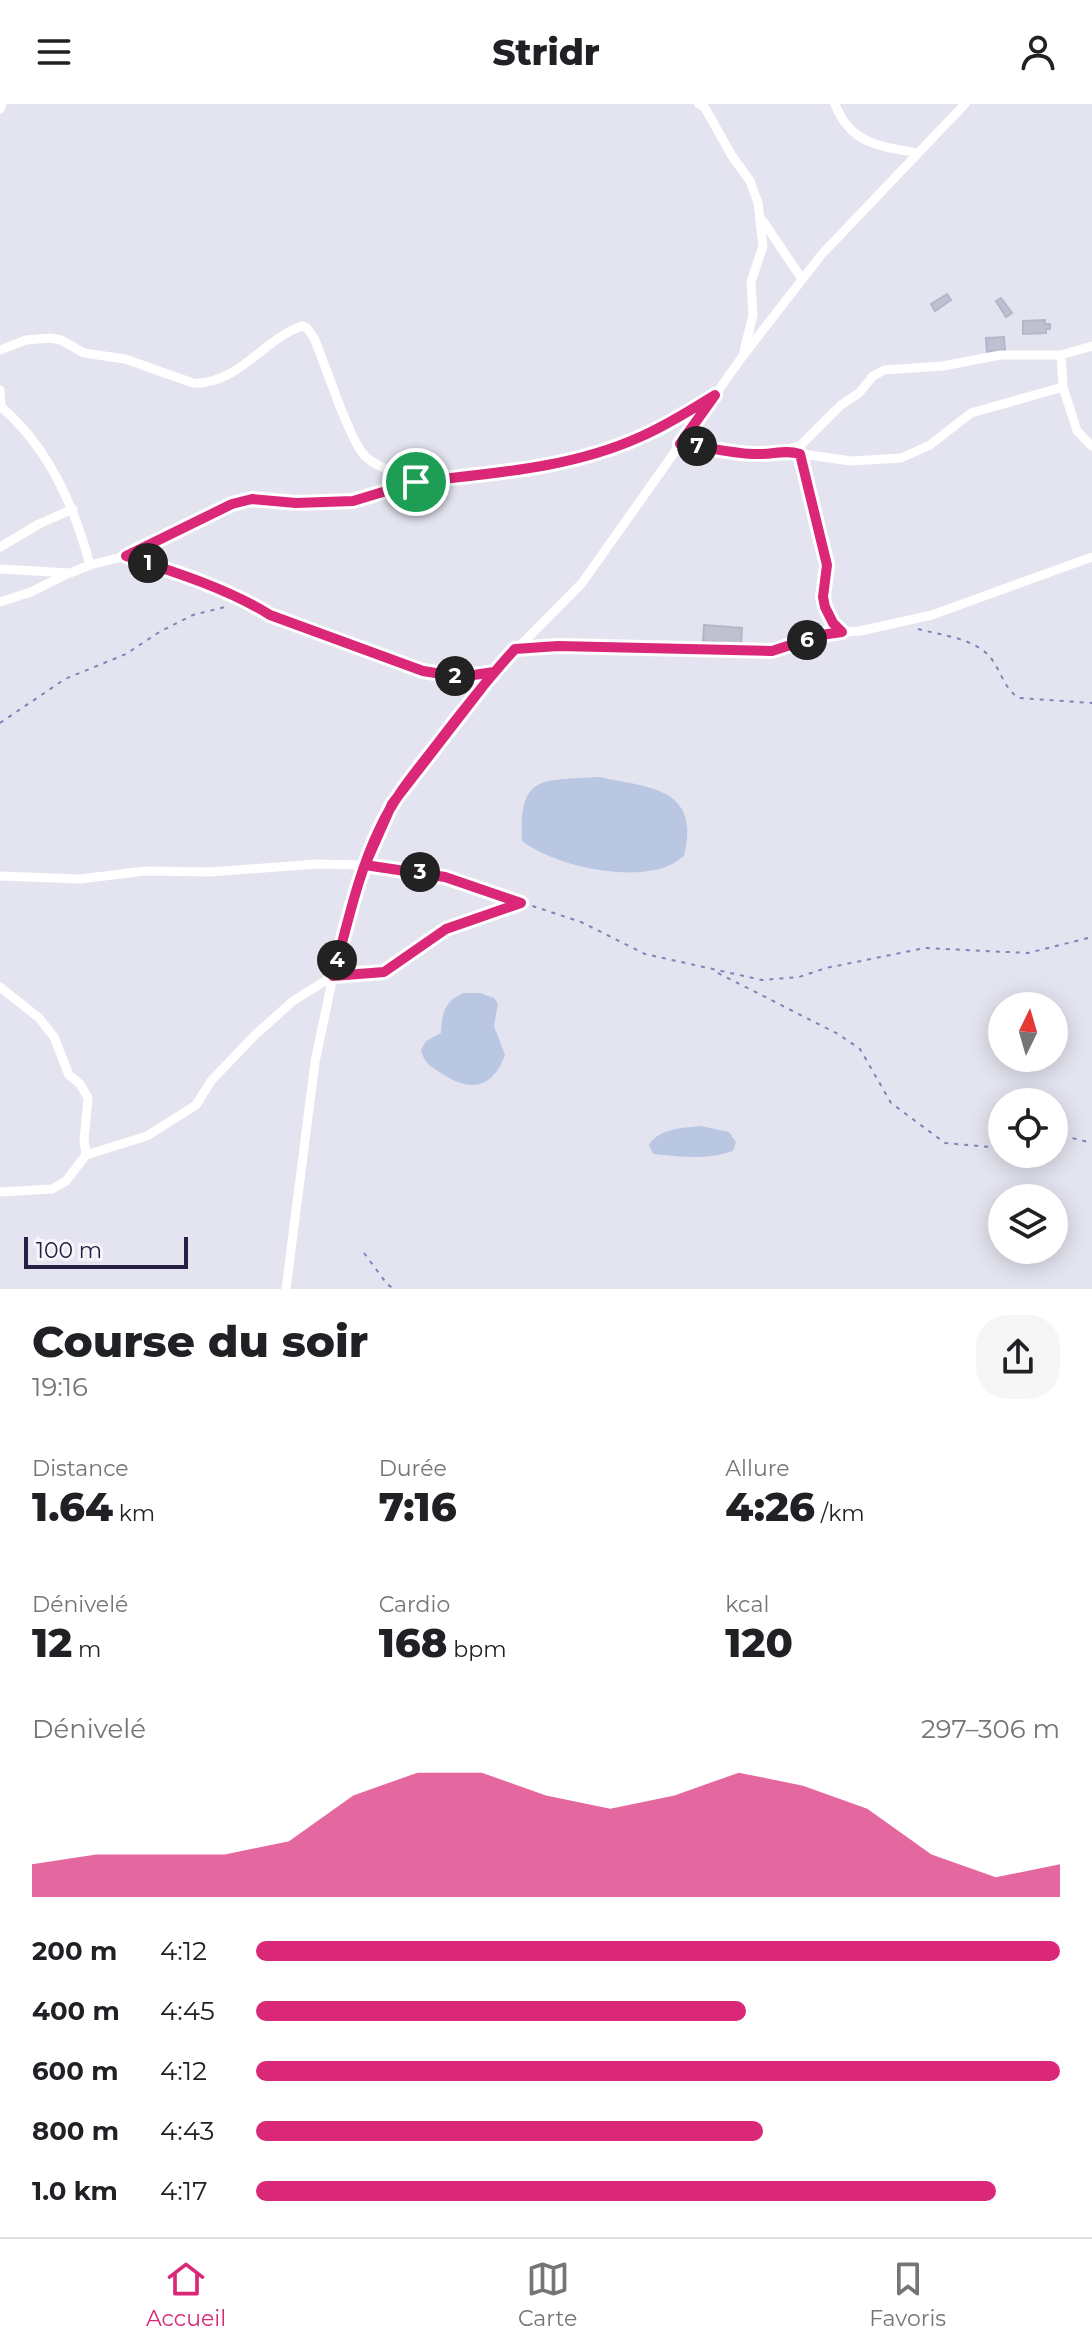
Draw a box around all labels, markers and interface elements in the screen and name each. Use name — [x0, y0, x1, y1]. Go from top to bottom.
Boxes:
icon: menu — [32, 30, 76, 74]
text: Stridr — [492, 30, 600, 74]
icon: person — [1016, 30, 1060, 74]
pin: 7 — [677, 426, 717, 466]
text: 7 — [690, 432, 704, 459]
pin — [382, 448, 450, 516]
icon: arrive — [394, 460, 438, 504]
pin: 1 — [128, 543, 168, 583]
text: 1 — [144, 549, 152, 576]
pin: 6 — [787, 620, 827, 660]
text: 6 — [800, 626, 814, 653]
pin: 2 — [435, 656, 475, 696]
text: 2 — [449, 662, 461, 689]
pin: 3 — [400, 852, 440, 892]
text: 3 — [413, 858, 427, 885]
pin: 4 — [317, 940, 357, 980]
text: 4 — [329, 946, 345, 973]
north arrow — [988, 992, 1068, 1072]
map controls — [988, 992, 1068, 1264]
button: locate — [988, 1088, 1068, 1168]
button: layers — [988, 1184, 1068, 1264]
scale bar — [24, 1233, 188, 1269]
text: 100 m — [36, 1237, 102, 1264]
text: Course du soir — [32, 1314, 368, 1368]
button: share — [976, 1315, 1060, 1399]
text: 19:16 — [32, 1371, 88, 1403]
text: Distance — [32, 1455, 129, 1482]
text: Durée — [379, 1455, 447, 1482]
text: Allure — [725, 1455, 790, 1482]
text: 1.64 — [32, 1482, 113, 1531]
text: 7:16 — [379, 1482, 457, 1531]
text: 4:26 — [725, 1482, 815, 1531]
text: km — [113, 1500, 155, 1527]
text: /km — [815, 1500, 865, 1527]
text: Dénivelé — [32, 1591, 128, 1618]
text: Cardio — [379, 1591, 450, 1618]
text: kcal — [725, 1591, 769, 1618]
text: 12 — [32, 1618, 72, 1667]
text: 168 — [379, 1618, 448, 1667]
text: 120 — [725, 1618, 793, 1667]
text: m — [72, 1636, 101, 1663]
text: bpm — [448, 1636, 507, 1663]
text: Dénivelé — [32, 1713, 146, 1745]
text: 297–306 m — [921, 1713, 1060, 1745]
text: 200 m — [32, 1935, 117, 1967]
text: 4:12 — [160, 1935, 207, 1967]
text: 400 m — [32, 1995, 120, 2027]
text: 4:45 — [160, 1995, 215, 2027]
text: 600 m — [32, 2055, 119, 2087]
text: 4:12 — [160, 2055, 207, 2087]
text: 800 m — [32, 2115, 119, 2147]
text: 4:43 — [160, 2115, 214, 2147]
text: 1.0 km — [32, 2175, 118, 2207]
text: 4:17 — [160, 2175, 208, 2207]
tab: Accueil — [146, 2257, 226, 2332]
tab: Carte — [518, 2257, 577, 2332]
tab: Favoris — [869, 2257, 946, 2332]

